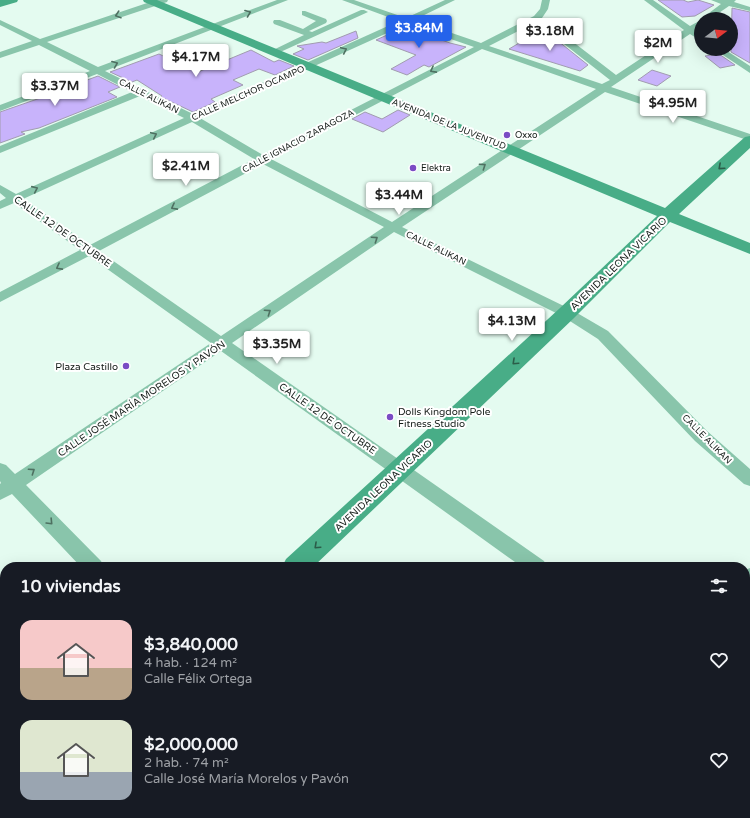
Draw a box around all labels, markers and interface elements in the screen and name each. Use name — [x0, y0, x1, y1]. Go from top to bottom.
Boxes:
one-way arrow — [245, 10, 252, 18]
one-way arrow — [115, 11, 122, 19]
north arrow — [694, 12, 738, 56]
map controls — [694, 12, 738, 56]
pin: $3.84M — [386, 15, 452, 49]
pin: $3.18M — [517, 18, 583, 52]
text: $3.84M — [395, 20, 443, 36]
text: $3.18M — [526, 23, 574, 39]
pin: $2M — [639, 30, 677, 64]
text: $2M — [644, 35, 672, 51]
pin: $4.17M — [163, 44, 229, 78]
one-way arrow — [339, 47, 347, 55]
text: $4.17M — [172, 49, 220, 65]
one-way arrow — [111, 61, 118, 69]
street label: CALLE MELCHOR OCAMPO — [190, 64, 306, 123]
one-way arrow — [430, 66, 437, 73]
pin: $3.37M — [22, 73, 88, 107]
street label: CALLE ALIKAN — [117, 77, 181, 116]
text: $3.37M — [31, 78, 79, 94]
pin: $4.95M — [640, 90, 706, 124]
text: $4.95M — [649, 95, 697, 111]
street label: AVENIDA DE LA JUVENTUD — [390, 97, 508, 152]
street label: CALLE IGNACIO ZARAGOZA — [240, 107, 356, 176]
marker: Oxxo — [502, 130, 512, 140]
place label: Oxxo — [515, 130, 538, 141]
one-way arrow — [150, 132, 157, 140]
pin: $2.41M — [153, 153, 219, 187]
text: $2.41M — [162, 158, 210, 174]
one-way arrow — [718, 162, 726, 169]
marker: Elektra — [408, 163, 418, 173]
place label: Elektra — [421, 163, 451, 174]
one-way arrow — [479, 163, 486, 171]
pin: $3.44M — [366, 182, 432, 216]
one-way arrow — [32, 185, 39, 193]
text: $3.44M — [375, 187, 423, 203]
street label: CALLE 12 DE OCTUBRE — [12, 194, 113, 270]
one-way arrow — [171, 202, 179, 209]
street label: AVENIDA LEONA VICARIO — [568, 215, 669, 313]
street label: CALLE ALIKAN — [404, 229, 468, 268]
one-way arrow — [371, 237, 378, 244]
one-way arrow — [56, 262, 64, 270]
pin: $4.13M — [479, 308, 545, 342]
one-way arrow — [264, 309, 271, 317]
text: $4.13M — [488, 313, 536, 329]
pin: $3.35M — [244, 331, 310, 365]
text: $3.35M — [253, 336, 301, 352]
street label: CALLE JOSÉ MARÍA MORELOS Y PAVÓN — [56, 338, 227, 459]
one-way arrow — [512, 357, 520, 365]
place label: Plaza Castillo — [55, 361, 118, 373]
marker: Plaza Castillo — [121, 361, 131, 371]
street label: CALLE 12 DE OCTUBRE — [277, 381, 378, 457]
place label: Dolls Kingdom Pole Fitness Studio — [398, 406, 491, 430]
marker: Dolls Kingdom Pole Fitness Studio — [385, 412, 395, 422]
street label: CALLE ALIKAN — [680, 412, 734, 466]
street label: AVENIDA LEONA VICARIO — [332, 437, 435, 534]
one-way arrow — [28, 469, 35, 476]
one-way arrow — [45, 517, 53, 525]
one-way arrow — [315, 541, 322, 548]
icon: filters — [708, 575, 730, 597]
text: 10 viviendas — [20, 576, 121, 597]
text: $3,840,000 — [144, 634, 238, 655]
icon: home — [52, 636, 100, 684]
icon: heart — [708, 649, 730, 671]
text: 4 hab. · 124 m² — [144, 655, 237, 671]
text: Calle Félix Ortega — [144, 671, 252, 687]
text: $2,000,000 — [144, 734, 238, 755]
icon: home — [52, 736, 100, 784]
icon: heart — [708, 749, 730, 771]
text: 2 hab. · 74 m² — [144, 755, 229, 771]
text: Calle José María Morelos y Pavón — [144, 771, 349, 787]

